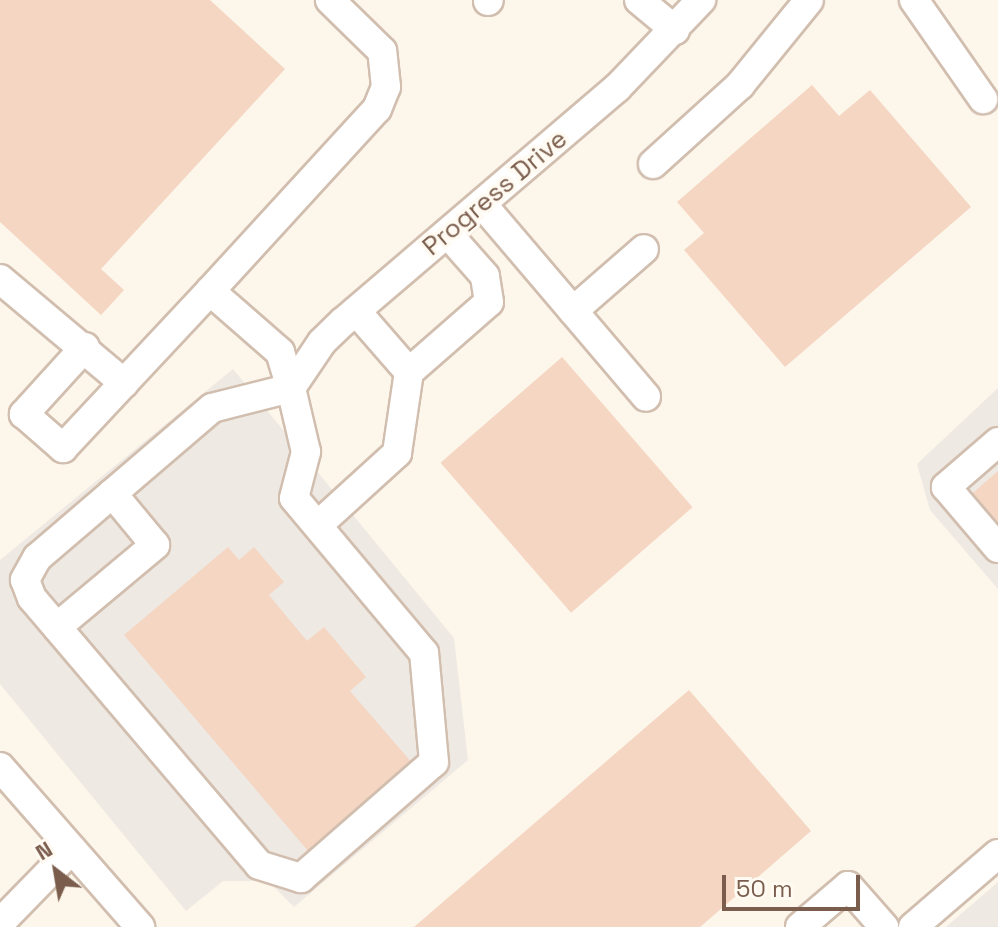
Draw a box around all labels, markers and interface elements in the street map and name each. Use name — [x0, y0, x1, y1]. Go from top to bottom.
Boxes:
street label: Progress Drive — [416, 124, 574, 262]
north arrow — [16, 831, 96, 911]
text: N — [30, 835, 57, 866]
scale bar — [726, 859, 864, 909]
text: 50 m — [736, 873, 793, 904]

